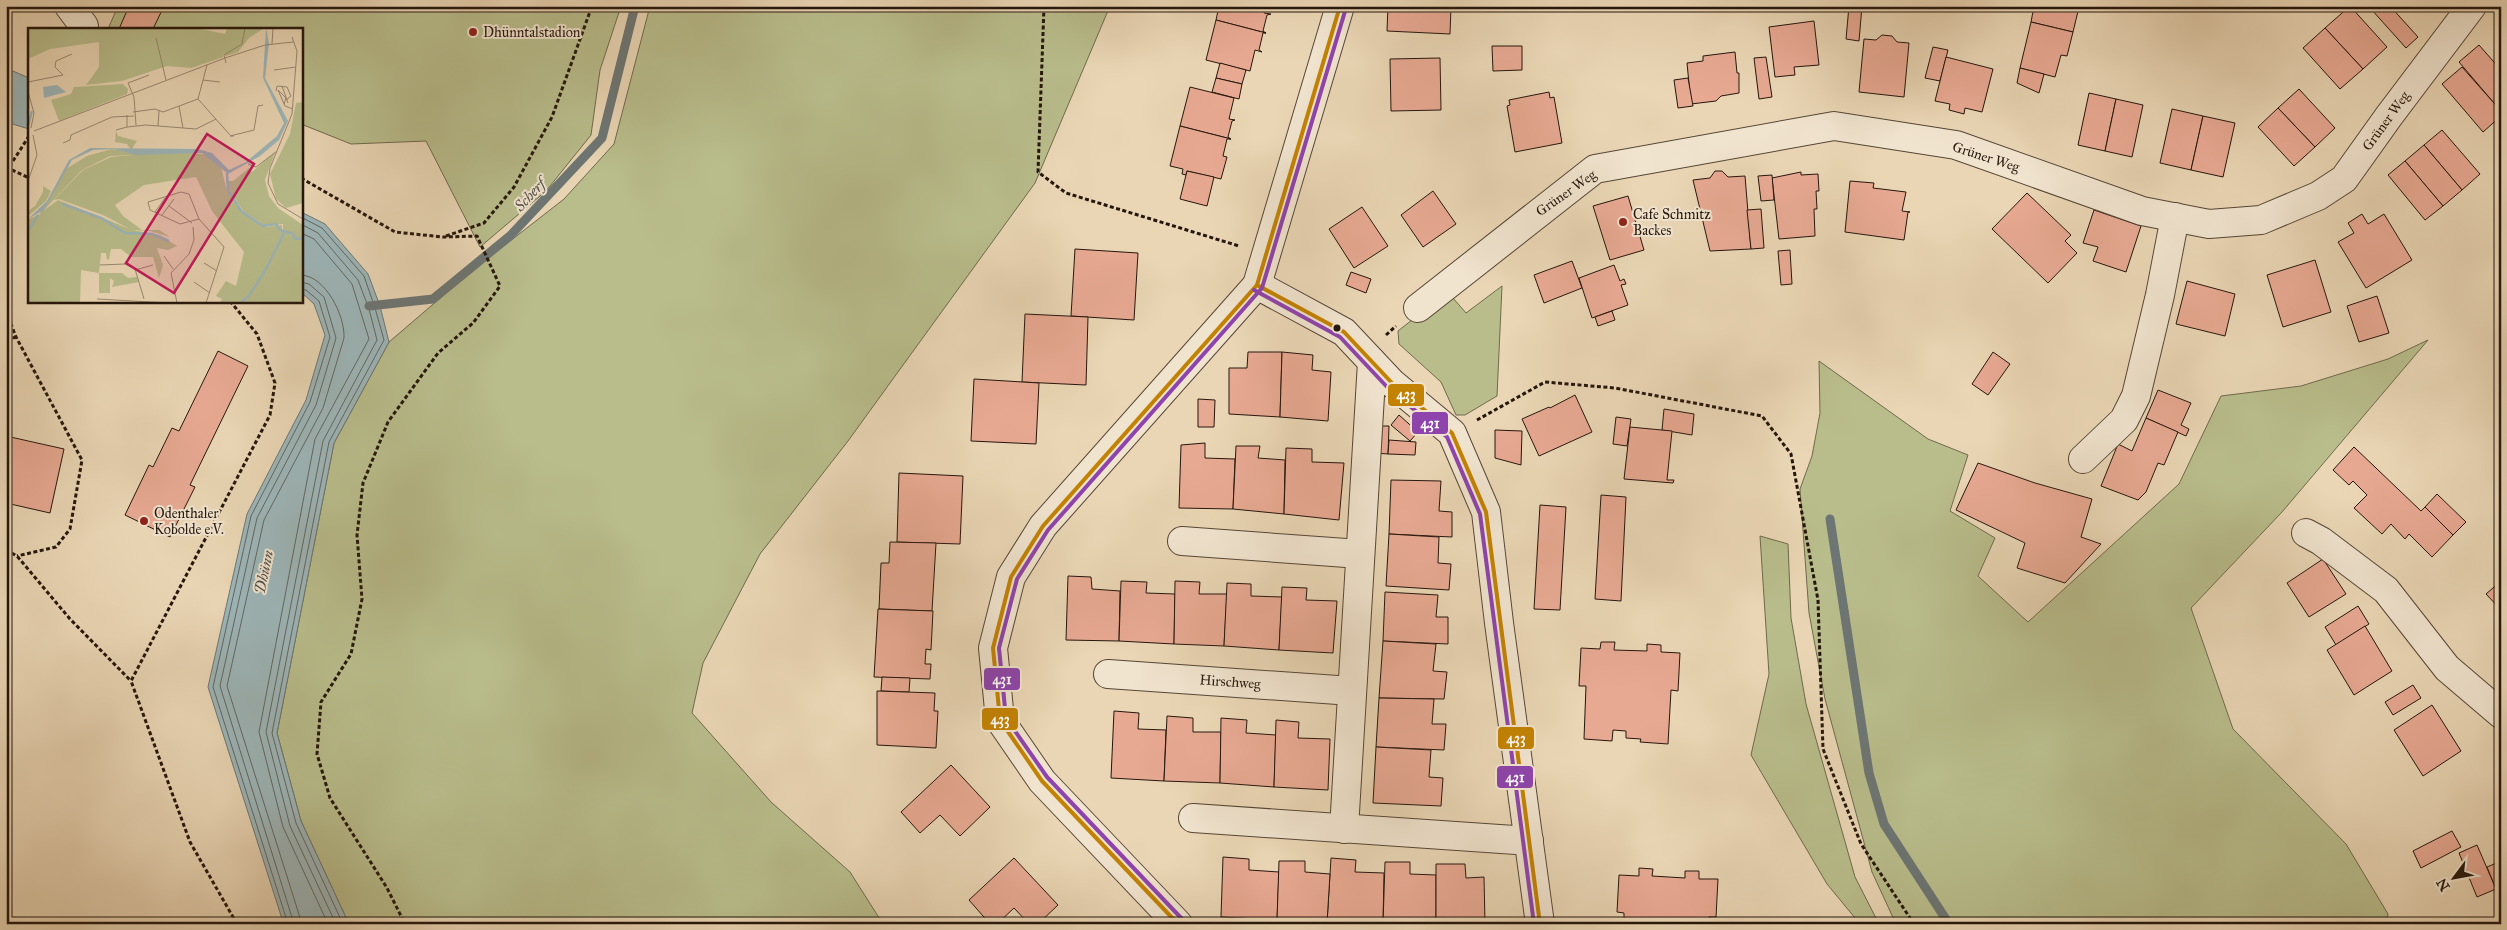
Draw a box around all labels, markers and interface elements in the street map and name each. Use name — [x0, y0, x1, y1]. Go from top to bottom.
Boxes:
place label: Dhünntalstadion — [483, 24, 581, 41]
marker: Dhünntalstadion — [467, 26, 479, 38]
inset map — [28, 28, 302, 302]
street label: Grüner Weg — [2359, 87, 2414, 154]
street label: Grüner Weg — [1950, 138, 2022, 176]
street label: Grüner Weg — [1533, 166, 1600, 220]
water label: Scherf — [510, 172, 552, 216]
place label: Cafe Schmitz Backes — [1633, 206, 1711, 239]
marker: Cafe Schmitz Backes — [1617, 216, 1629, 228]
unlabelled marker — [1332, 323, 1342, 333]
line badge: 433 — [1387, 383, 1425, 407]
text: 433 — [1397, 386, 1416, 404]
line badge: 431 — [1411, 411, 1449, 435]
text: 431 — [1421, 415, 1440, 433]
place label: Odenthaler Kobolde e.V. — [154, 505, 224, 538]
marker: Odenthaler Kobolde e.V. — [138, 515, 150, 527]
water label: Dhünn — [251, 549, 277, 595]
line badge: 431 — [983, 667, 1021, 691]
text: 431 — [993, 671, 1012, 689]
street label: Hirschweg — [1199, 671, 1262, 693]
line badge: 433 — [981, 707, 1019, 731]
text: 433 — [991, 711, 1010, 729]
line badge: 433 — [1497, 726, 1535, 750]
text: 433 — [1507, 730, 1526, 748]
line badge: 431 — [1496, 765, 1534, 789]
text: 431 — [1506, 769, 1525, 787]
north arrow — [2430, 852, 2480, 902]
text: N — [2433, 875, 2454, 894]

